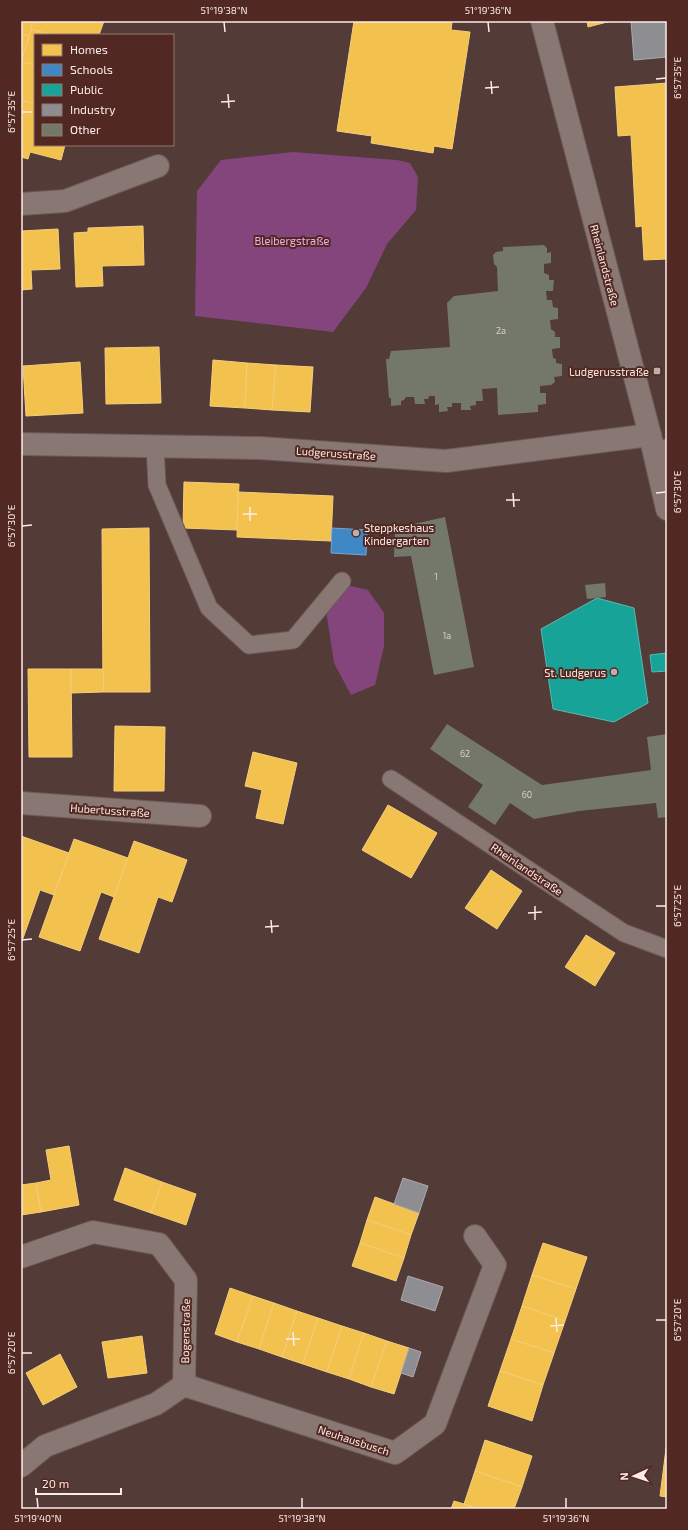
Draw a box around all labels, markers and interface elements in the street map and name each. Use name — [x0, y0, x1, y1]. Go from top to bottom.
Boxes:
text: 51°19'38"N — [201, 4, 247, 16]
text: 51°19'36"N — [465, 4, 511, 16]
legend — [34, 34, 174, 146]
text: Homes — [70, 42, 108, 56]
text: 6°57'35"E — [671, 57, 683, 99]
text: Schools — [70, 62, 113, 76]
text: Public — [70, 82, 103, 96]
text: 6°57'35"E — [5, 91, 17, 133]
text: Industry — [70, 102, 116, 116]
text: Other — [70, 122, 101, 136]
street label: Rheinlandstraße — [588, 223, 622, 307]
park label: Bleibergstraße — [255, 234, 330, 247]
house number: 2a — [496, 325, 506, 336]
place label: Ludgerusstraße — [569, 365, 649, 378]
marker: Ludgerusstraße — [652, 366, 662, 376]
street label: Ludgerusstraße — [296, 444, 376, 462]
text: 6°57'30"E — [671, 470, 683, 513]
text: 6°57'30"E — [5, 504, 17, 547]
place label: Steppkeshaus Kindergarten — [364, 521, 435, 547]
marker: Steppkeshaus Kindergarten — [351, 528, 361, 538]
house number: 1 — [434, 571, 438, 582]
house number: 1a — [443, 630, 451, 641]
place label: St. Ludgerus — [544, 666, 606, 679]
marker: St. Ludgerus — [609, 667, 619, 677]
house number: 62 — [460, 748, 470, 759]
house number: 60 — [522, 789, 532, 800]
street label: Hubertusstraße — [70, 801, 150, 819]
street label: Rheinlandstraße — [489, 840, 565, 898]
text: 6°57'25"E — [671, 885, 683, 927]
text: 6°57'25"E — [5, 919, 17, 961]
street label: Bogenstraße — [178, 1298, 192, 1364]
text: 6°57'20"E — [671, 1298, 683, 1341]
text: 6°57'20"E — [5, 1331, 17, 1374]
street label: Neuhausbusch — [317, 1422, 391, 1458]
north arrow — [614, 1456, 654, 1496]
scale bar — [36, 1470, 121, 1496]
text: N — [617, 1472, 630, 1481]
text: 20 m — [42, 1476, 69, 1490]
text: 51°19'40"N — [14, 1512, 62, 1524]
text: 51°19'38"N — [279, 1512, 325, 1524]
text: 51°19'36"N — [543, 1512, 589, 1524]

